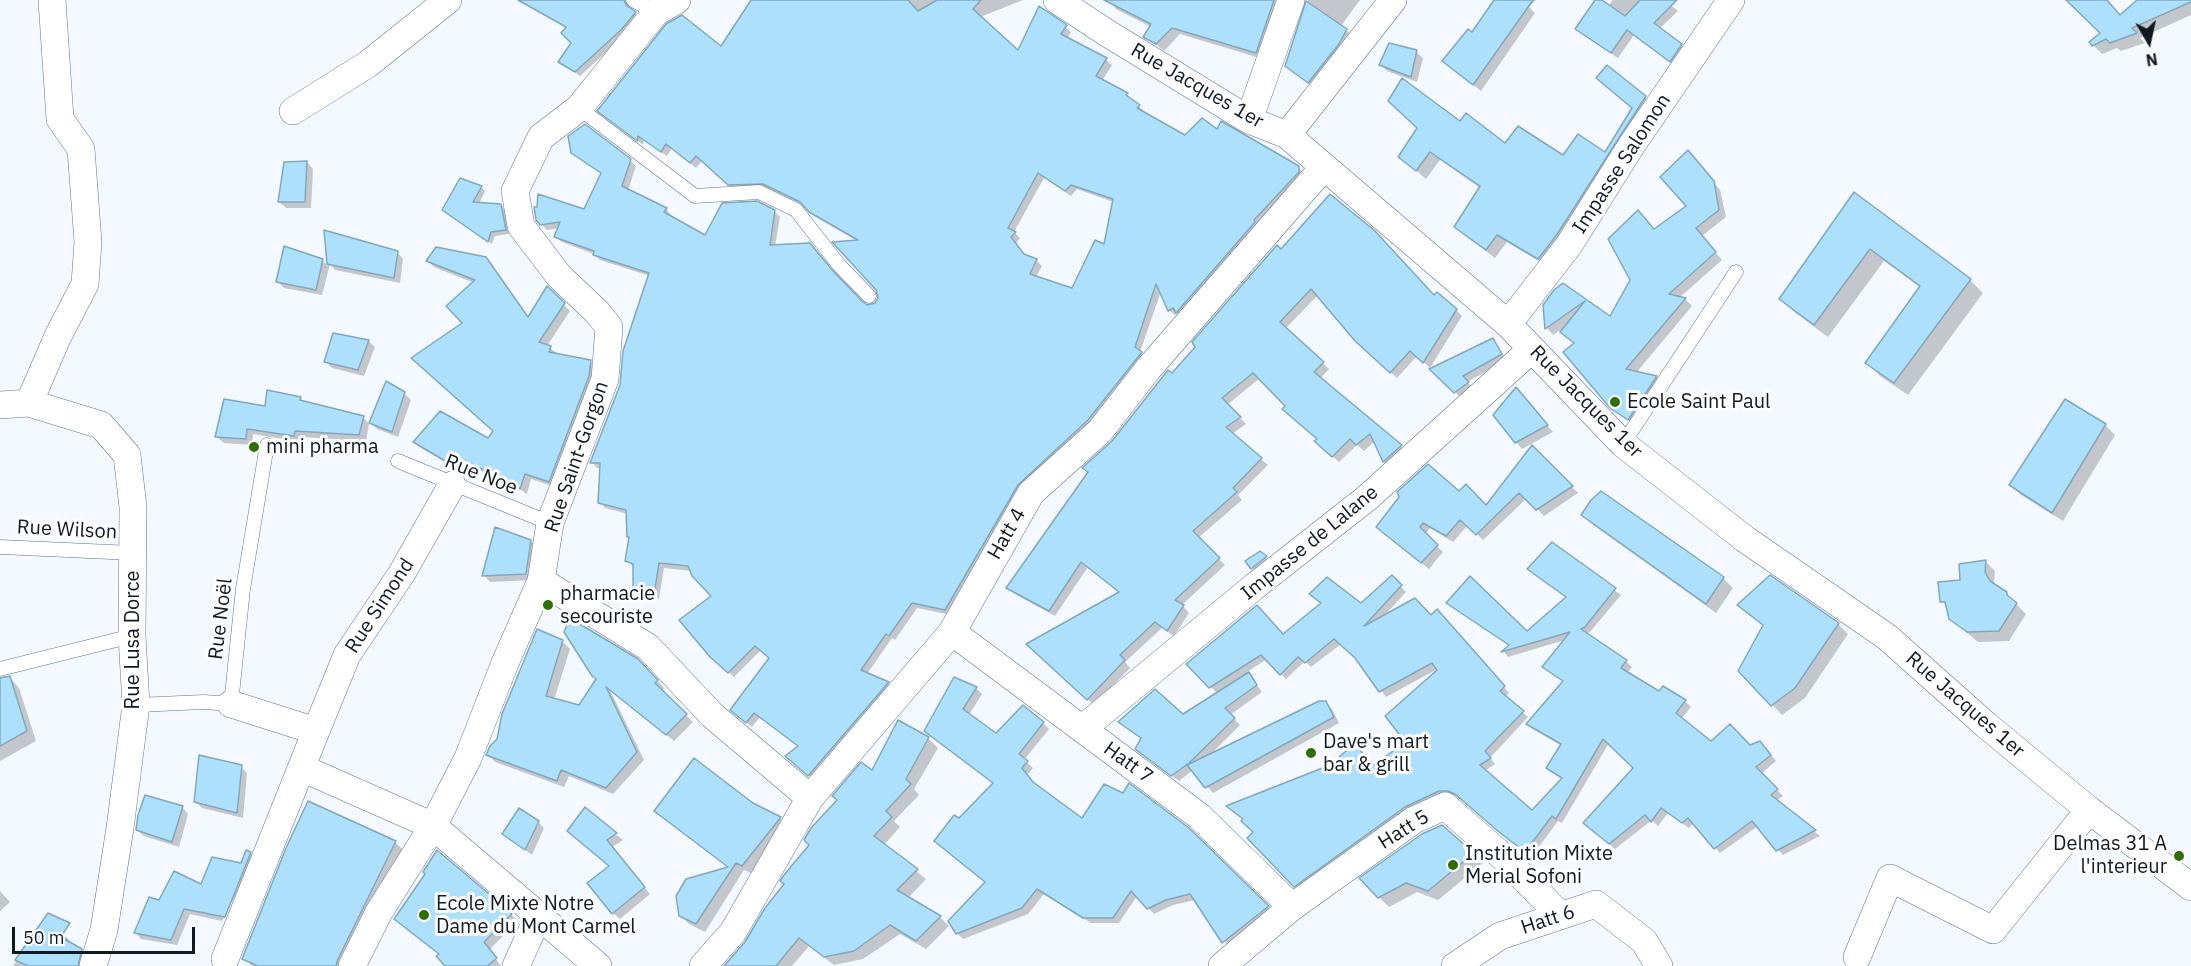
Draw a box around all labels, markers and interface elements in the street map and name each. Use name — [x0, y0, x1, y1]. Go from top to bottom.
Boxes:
north arrow — [2119, 12, 2179, 72]
street label: Rue Jacques 1er — [1126, 38, 1268, 134]
text: N — [2145, 49, 2159, 71]
street label: Impasse Salomon — [1568, 90, 1676, 238]
street label: Rue Jacques 1er — [1525, 341, 1647, 463]
street label: Rue Saint-Gorgon — [540, 378, 614, 536]
place label: Ecole Saint Paul — [1627, 390, 1771, 414]
marker: Ecole Saint Paul — [1608, 395, 1622, 409]
place label: mini pharma — [266, 435, 379, 459]
marker: mini pharma — [247, 440, 261, 454]
street label: Rue Noe — [441, 450, 521, 500]
street label: Impasse de Lalane — [1237, 480, 1383, 606]
street label: Hatt 4 — [983, 504, 1031, 564]
street label: Rue Wilson — [16, 515, 118, 545]
street label: Rue Simond — [340, 554, 420, 658]
street label: Rue Lusa Dorce — [121, 571, 145, 709]
street label: Rue Noël — [204, 577, 238, 661]
place label: pharmacie secouriste — [560, 582, 655, 629]
marker: pharmacie secouriste — [541, 598, 555, 612]
street label: Rue Jacques 1er — [1901, 647, 2029, 763]
place label: Dave's mart bar & grill — [1323, 730, 1429, 777]
street label: Hatt 7 — [1099, 737, 1157, 789]
marker: Dave's mart bar & grill — [1304, 746, 1318, 760]
street label: Hatt 5 — [1374, 805, 1434, 855]
place label: Delmas 31 A l'interieur — [2053, 832, 2167, 879]
place label: Institution Mixte Merial Sofoni — [1465, 842, 1613, 889]
marker: Delmas 31 A l'interieur — [2172, 849, 2186, 863]
marker: Institution Mixte Merial Sofoni — [1446, 858, 1460, 872]
place label: Ecole Mixte Notre Dame du Mont Carmel — [436, 892, 636, 939]
street label: Hatt 6 — [1518, 900, 1578, 940]
marker: Ecole Mixte Notre Dame du Mont Carmel — [417, 908, 431, 922]
scale bar — [15, 915, 198, 953]
text: 50 m — [23, 926, 65, 949]

